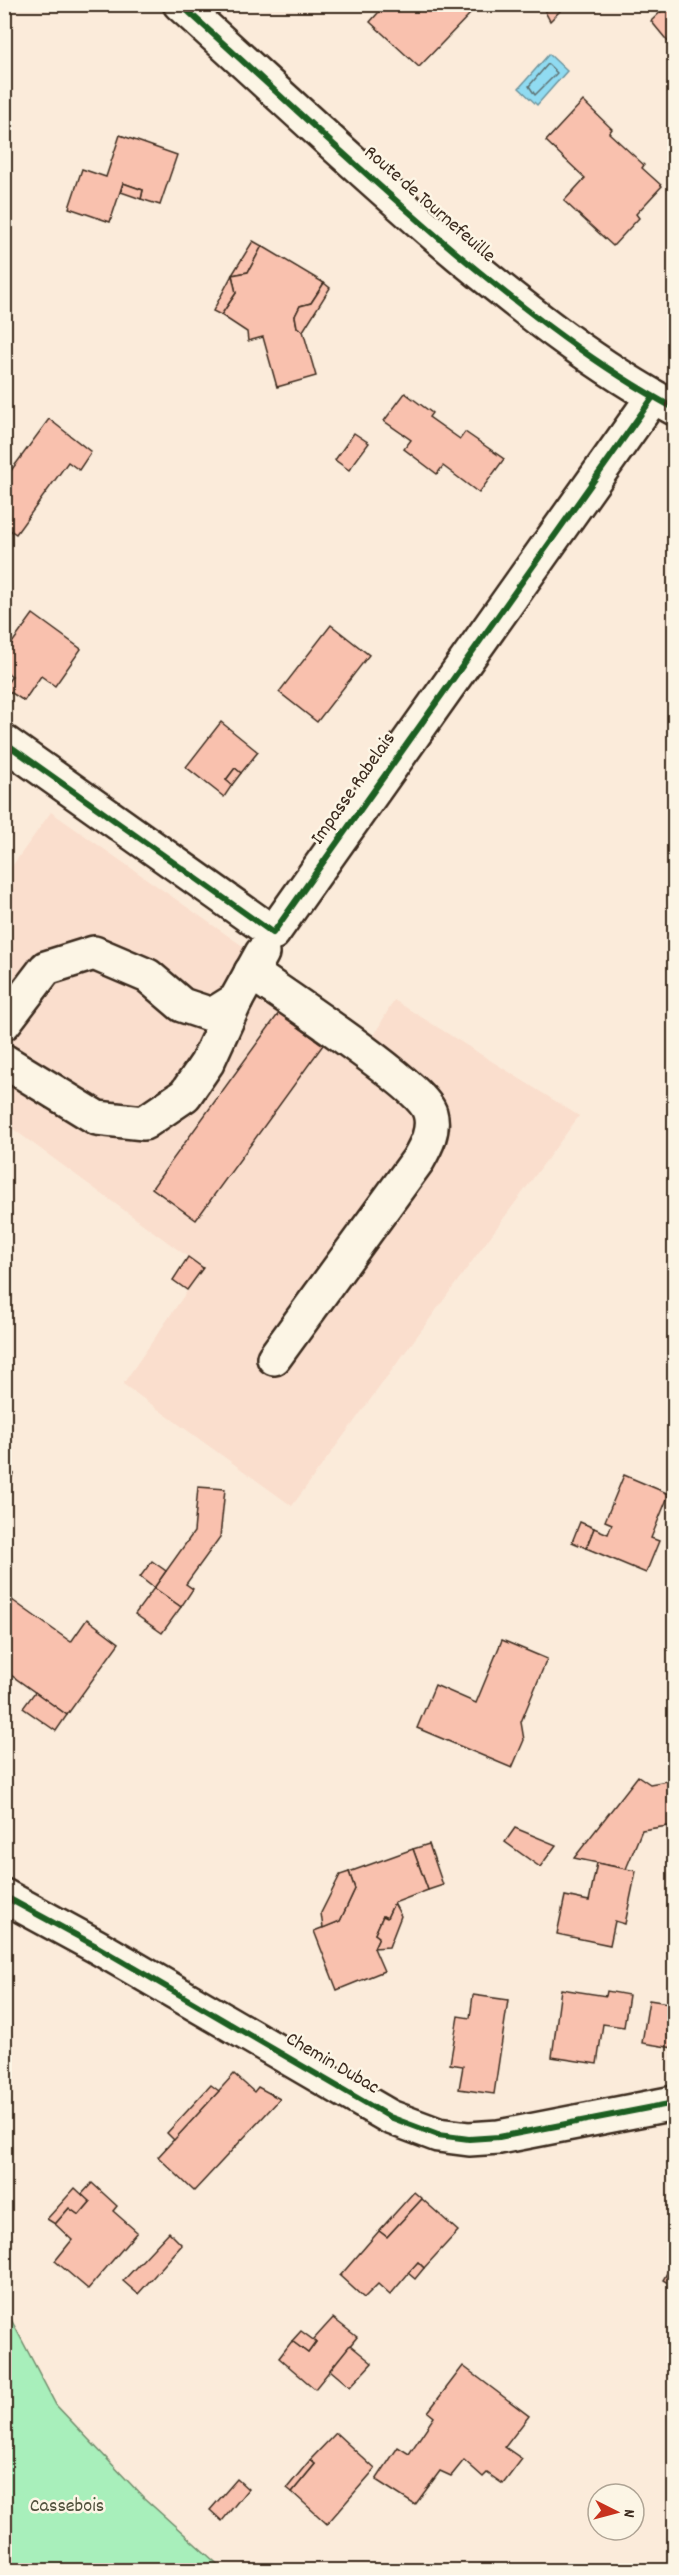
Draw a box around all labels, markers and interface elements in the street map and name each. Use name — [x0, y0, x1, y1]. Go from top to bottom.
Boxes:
street label: Route de Tournefeuille — [357, 140, 501, 270]
street label: Impasse Rabelais — [305, 727, 403, 851]
street label: Chemin Dubac — [280, 2026, 384, 2102]
north arrow — [586, 2482, 646, 2542]
park label: Cassebois — [30, 2493, 104, 2521]
text: N — [617, 2508, 640, 2519]

